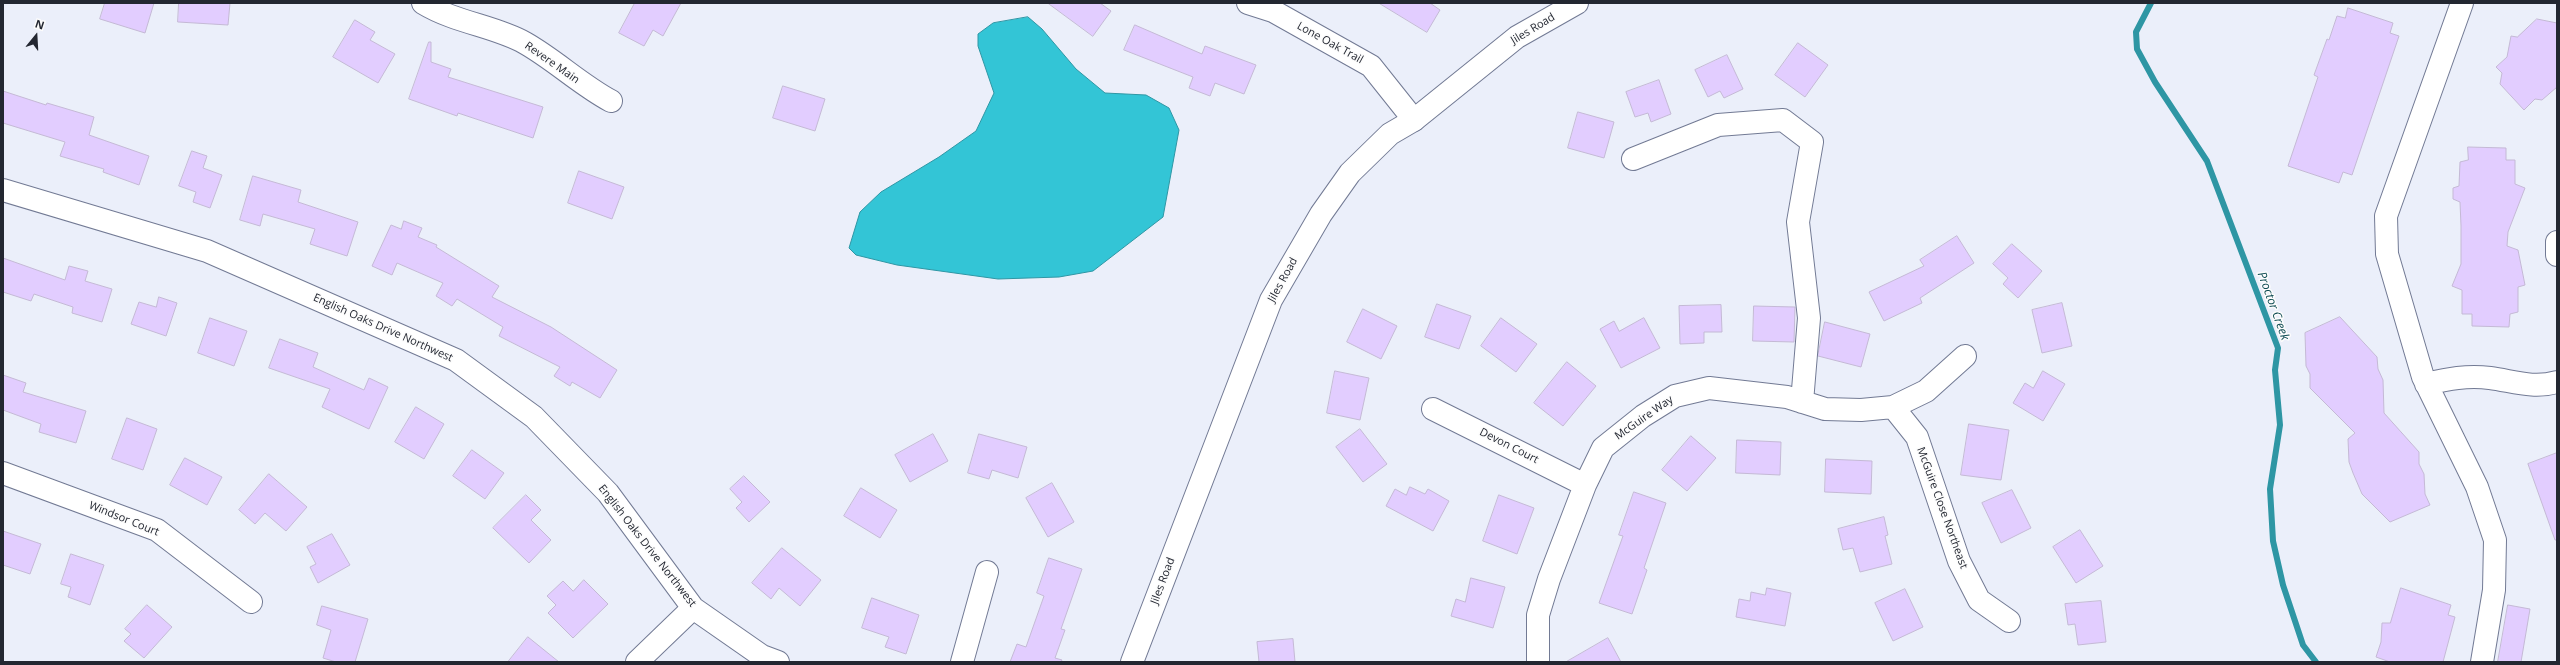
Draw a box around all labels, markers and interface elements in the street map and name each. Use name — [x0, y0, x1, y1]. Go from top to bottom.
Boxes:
street label: Jiles Road — [1509, 11, 1557, 47]
north arrow — [16, 16, 56, 56]
text: N — [33, 16, 46, 33]
street label: Lone Oak Trail — [1295, 19, 1365, 67]
street label: Revere Main — [522, 39, 582, 87]
street label: Jiles Road — [1265, 255, 1301, 305]
water label: Proctor Creek — [2254, 270, 2292, 342]
street label: English Oaks Drive Northwest — [311, 291, 455, 365]
street label: McGuire Way — [1612, 393, 1676, 443]
street label: Devon Court — [1477, 425, 1541, 467]
street label: McGuire Close Northeast — [1914, 445, 1970, 571]
street label: English Oaks Drive Northwest — [595, 482, 699, 610]
street label: Windsor Court — [87, 499, 161, 539]
street label: Jiles Road — [1148, 556, 1178, 606]

